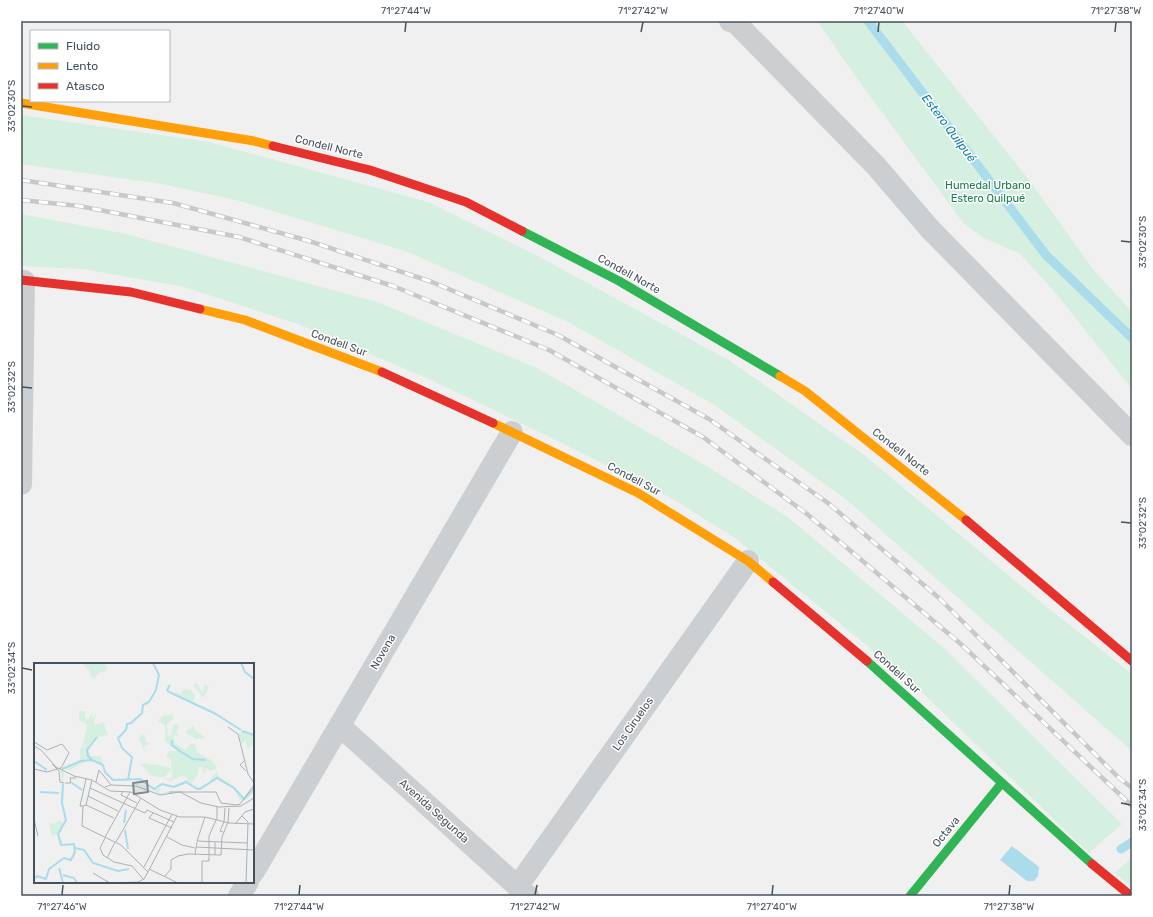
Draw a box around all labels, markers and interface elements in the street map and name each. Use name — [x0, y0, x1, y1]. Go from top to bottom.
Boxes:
text: 71°27'44"W — [381, 5, 431, 17]
text: 71°27'42"W — [618, 5, 668, 17]
text: 71°27'40"W — [854, 5, 904, 17]
text: 71°27'38"W — [1091, 5, 1141, 17]
legend — [30, 30, 170, 102]
text: Fluido — [66, 39, 100, 53]
text: Lento — [66, 59, 98, 73]
text: Atasco — [66, 79, 105, 93]
text: 33°02'30"S — [6, 80, 18, 132]
water label: Estero Quilpué — [919, 91, 979, 165]
street label: Condell Norte — [294, 132, 364, 162]
park label: Humedal Urbano Estero Quilpué — [945, 179, 1031, 205]
text: 33°02'30"S — [1137, 216, 1149, 268]
street label: Condell Norte — [595, 251, 663, 297]
street label: Condell Sur — [309, 327, 370, 359]
text: 33°02'32"S — [6, 361, 18, 413]
street label: Condell Norte — [870, 425, 932, 479]
street label: Condell Sur — [605, 459, 664, 499]
text: 33°02'32"S — [1137, 497, 1149, 549]
street label: Novena — [368, 632, 398, 672]
text: 33°02'34"S — [6, 642, 18, 694]
street label: Condell Sur — [871, 648, 924, 697]
inset map — [34, 663, 254, 883]
street label: Los Ciruelos — [610, 694, 656, 753]
street label: Avenida Segunda — [397, 776, 471, 846]
text: 33°02'34"S — [1137, 779, 1149, 831]
street label: Octava — [930, 814, 962, 850]
text: 71°27'46"W — [37, 901, 87, 913]
text: 71°27'44"W — [274, 901, 324, 913]
text: 71°27'42"W — [510, 901, 560, 913]
text: 71°27'40"W — [747, 901, 797, 913]
text: 71°27'38"W — [984, 901, 1034, 913]

